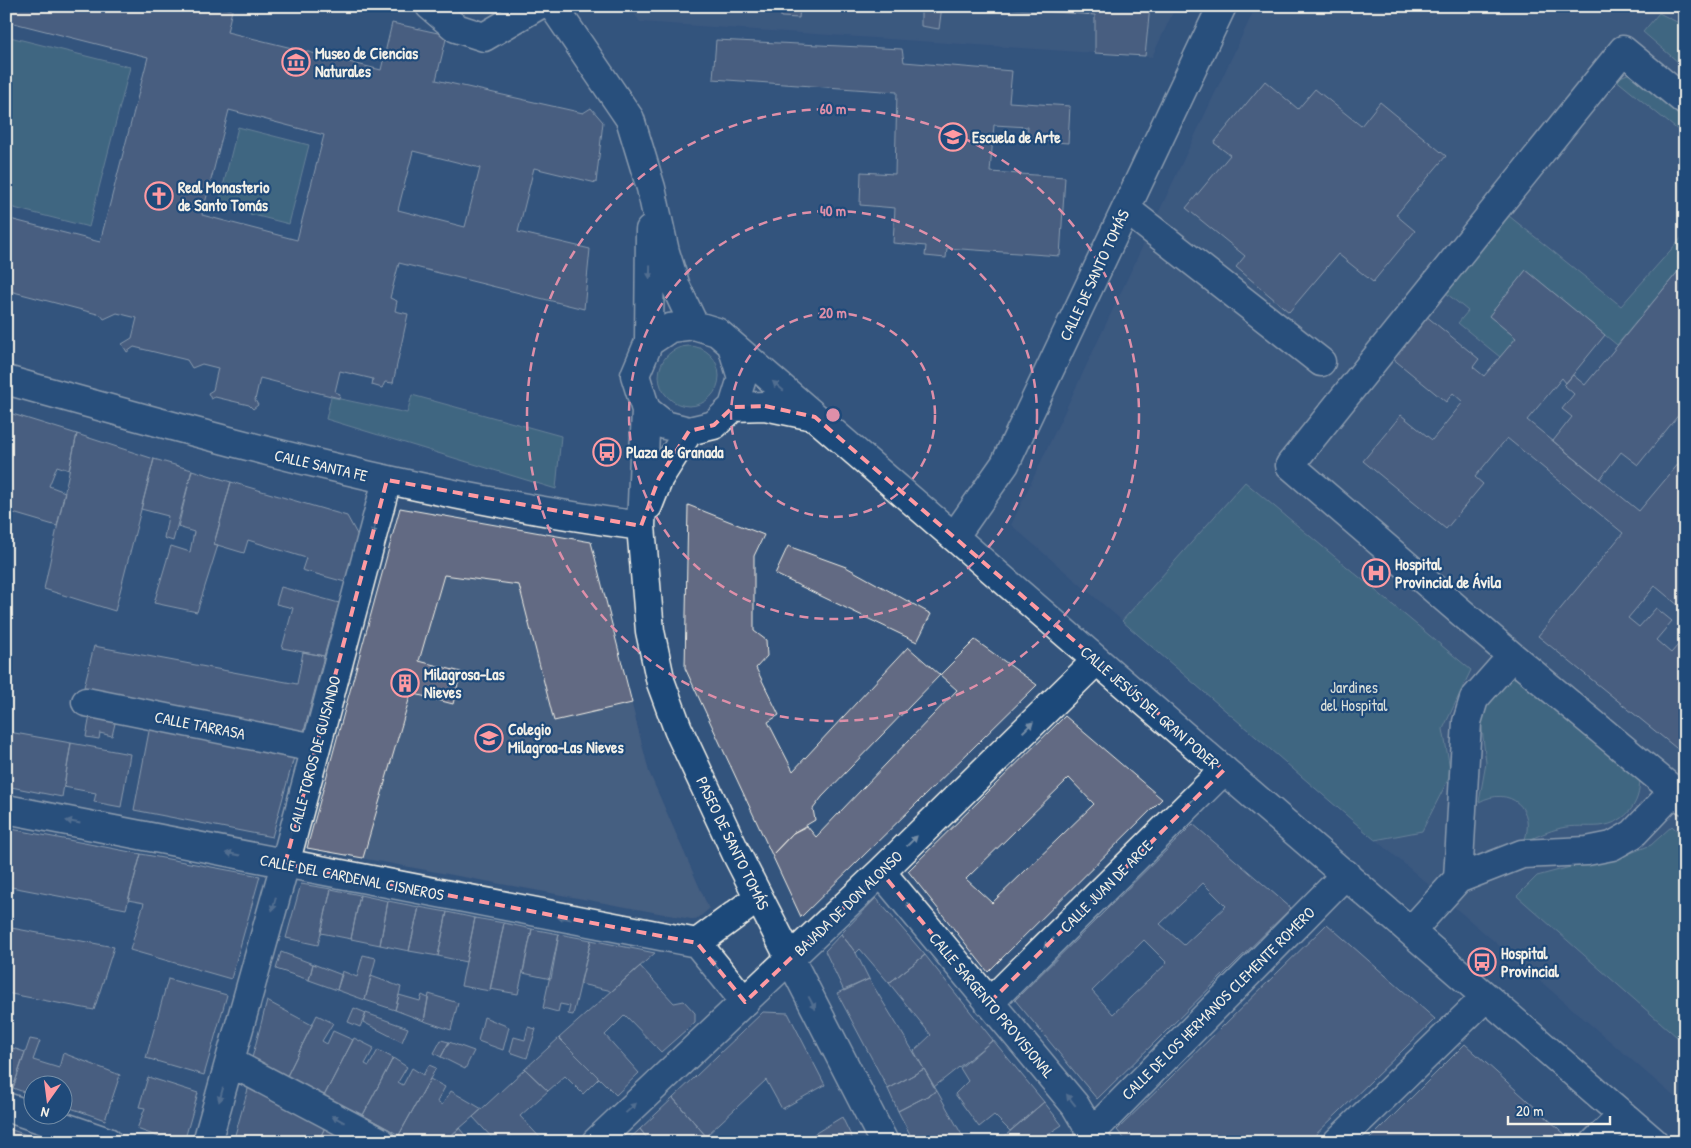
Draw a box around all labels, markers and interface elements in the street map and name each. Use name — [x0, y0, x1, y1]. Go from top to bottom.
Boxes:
place label: Museo de Ciencias Naturales — [315, 42, 419, 82]
museum icon: Museo de Ciencias Naturales — [281, 47, 311, 77]
text: 60 m — [820, 98, 846, 119]
school or university icon: Escuela de Arte — [938, 122, 968, 152]
place label: Escuela de Arte — [972, 126, 1061, 148]
place label: Real Monasterio de Santo Tomás — [178, 176, 270, 216]
church icon: Real Monasterio de Santo Tomás — [144, 181, 174, 211]
text: 40 m — [820, 200, 846, 221]
street label: CALLE DE SANTO TOMÁS — [1054, 205, 1134, 344]
one-way arrow — [646, 264, 654, 280]
text: 20 m — [819, 302, 847, 323]
one-way arrow — [771, 380, 784, 391]
centre of rings — [824, 406, 842, 424]
bus stop icon: Plaza de Granada — [592, 437, 622, 467]
place label: Plaza de Granada — [626, 441, 724, 463]
street label: CALLE SANTA FE — [272, 444, 370, 486]
one-way arrow — [370, 520, 378, 535]
place label: Hospital Provincial de Ávila — [1395, 553, 1502, 593]
hospital icon: Hospital Provincial de Ávila — [1361, 558, 1391, 588]
street label: CALLE JESÚS DEL GRAN PODER — [1076, 641, 1224, 773]
place label: Milagrosa-Las Nieves — [424, 663, 505, 703]
building icon: Milagrosa-Las Nieves — [390, 668, 420, 698]
street label: CALLE TOROS DE GUISANDO — [282, 673, 346, 835]
park label: Jardines del Hospital — [1320, 676, 1388, 716]
street label: CALLE TARRASA — [153, 705, 247, 745]
place label: Colegio Milagroa-Las Nieves — [508, 718, 624, 759]
one-way arrow — [1022, 721, 1034, 733]
school or university icon: Colegio Milagroa-Las Nieves — [474, 723, 504, 753]
street label: PASEO DE SANTO TOMÁS — [691, 773, 775, 914]
one-way arrow — [1183, 798, 1195, 810]
one-way arrow — [65, 818, 81, 826]
one-way arrow — [906, 835, 918, 847]
street label: CALLE JUAN DE ARCE — [1055, 835, 1157, 937]
street label: BAJADA DE DON ALONSO — [789, 845, 907, 961]
street label: CALLE DEL CARDENAL CISNEROS — [258, 848, 447, 906]
one-way arrow — [224, 849, 240, 857]
one-way arrow — [269, 897, 277, 912]
street label: CALLE DE LOS HERMANOS CLEMENTE ROMERO — [1116, 901, 1320, 1105]
one-way arrow — [905, 903, 917, 915]
one-way arrow — [556, 913, 572, 921]
street label: CALLE SARGENTO PROVISIONAL — [924, 928, 1060, 1083]
one-way arrow — [1043, 937, 1055, 949]
place label: Hospital Provincial — [1501, 942, 1560, 982]
bus stop icon: Hospital Provincial — [1467, 947, 1497, 977]
one-way arrow — [709, 958, 720, 971]
one-way arrow — [808, 996, 816, 1010]
north arrow — [22, 1076, 72, 1126]
one-way arrow — [216, 1087, 224, 1102]
scale bar — [1508, 1093, 1611, 1125]
one-way arrow — [1066, 1094, 1077, 1107]
text: 20 m — [1516, 1100, 1543, 1121]
one-way arrow — [625, 1102, 637, 1114]
text: N — [38, 1103, 51, 1123]
one-way arrow — [331, 1115, 345, 1123]

